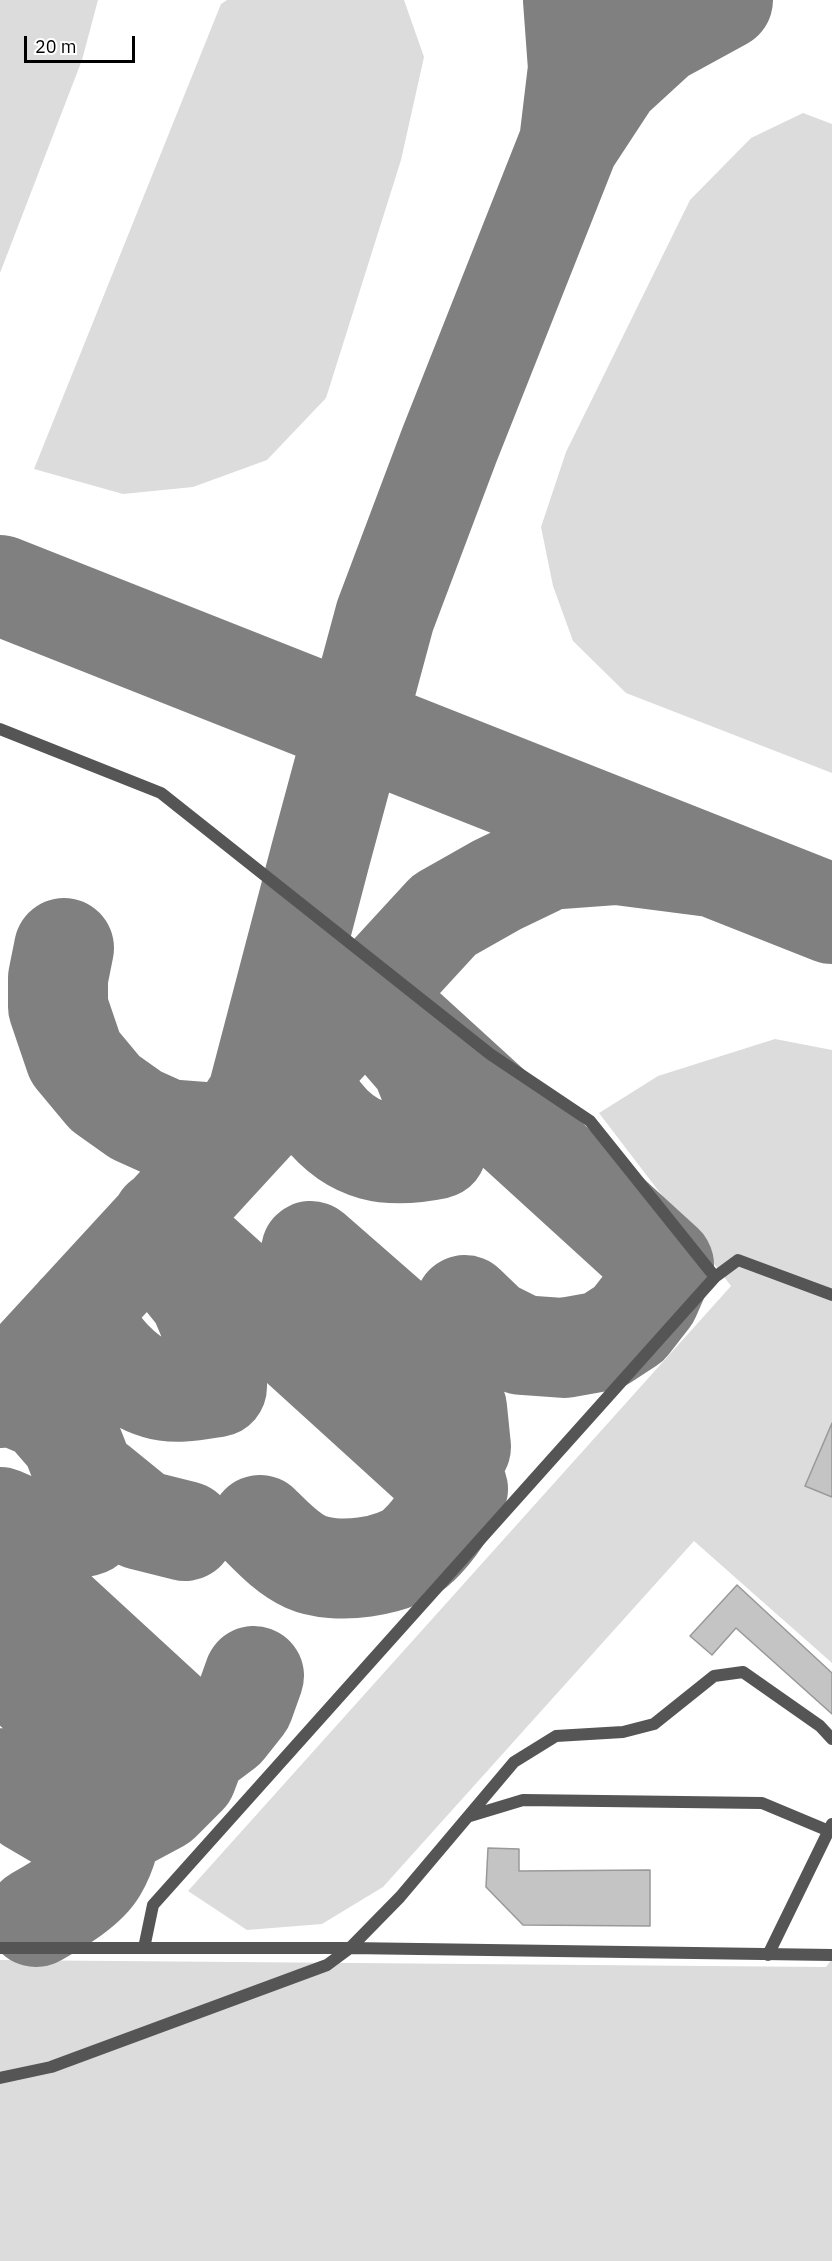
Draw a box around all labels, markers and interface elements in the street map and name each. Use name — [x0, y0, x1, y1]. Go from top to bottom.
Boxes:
scale bar — [27, 24, 138, 62]
text: 20 m — [35, 35, 77, 58]

